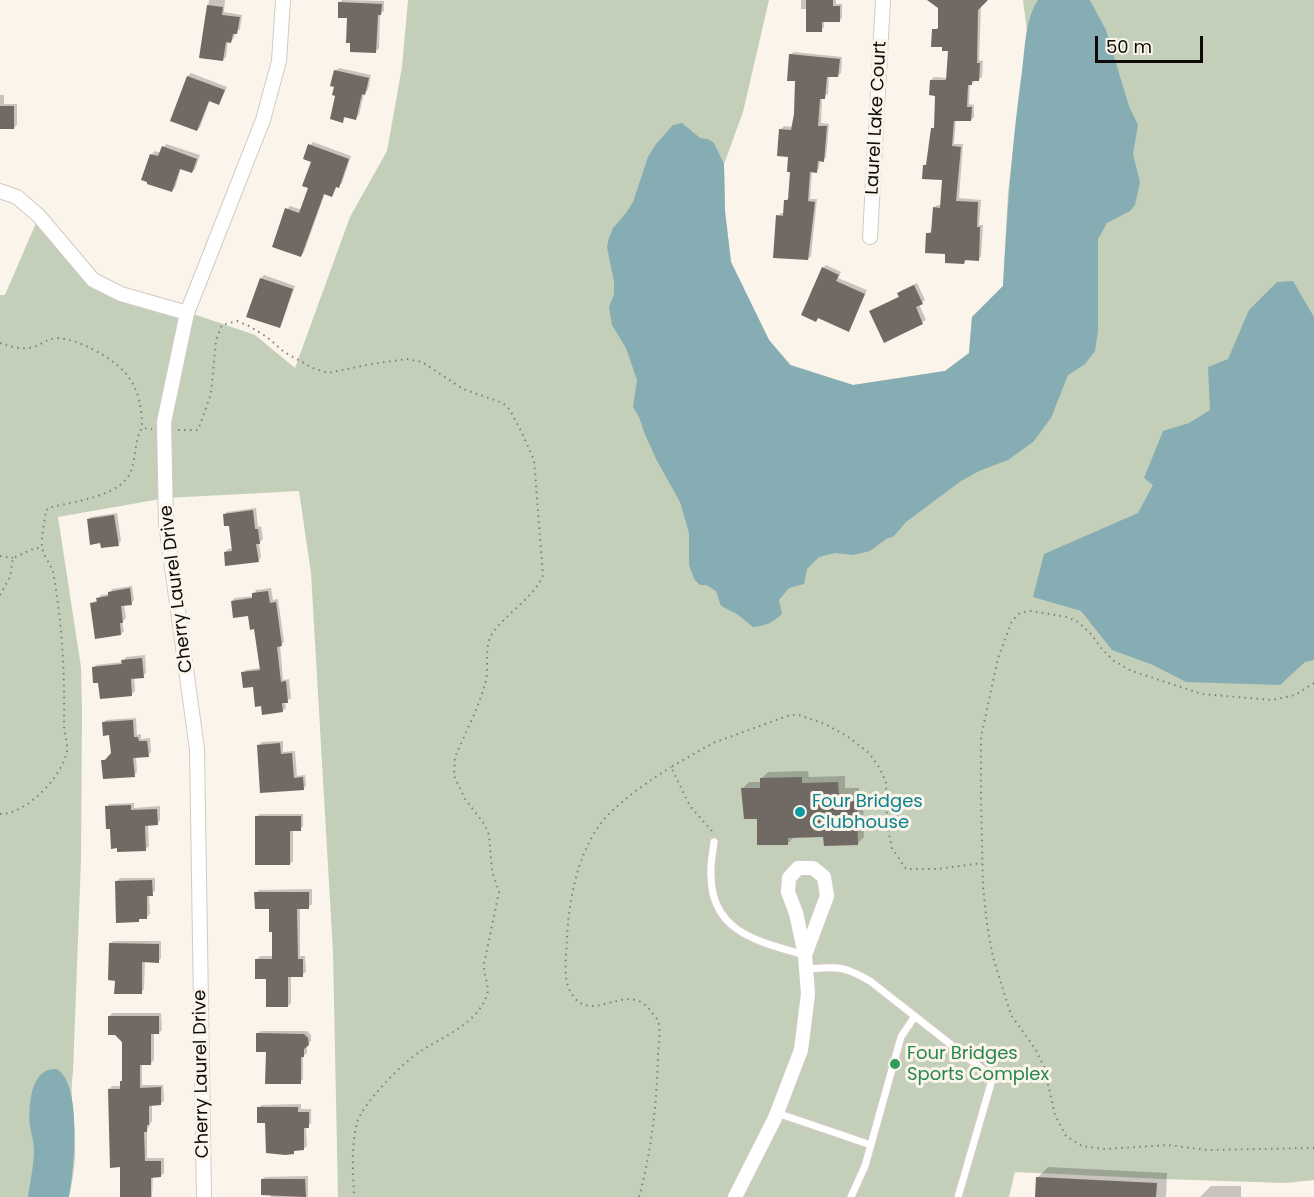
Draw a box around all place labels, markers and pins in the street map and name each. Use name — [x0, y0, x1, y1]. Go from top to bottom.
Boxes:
place label: Four Bridges Clubhouse — [812, 791, 923, 834]
marker: Four Bridges Clubhouse — [793, 805, 807, 819]
place label: Four Bridges Sports Complex — [907, 1043, 1049, 1086]
marker: Four Bridges Sports Complex — [888, 1057, 902, 1071]

